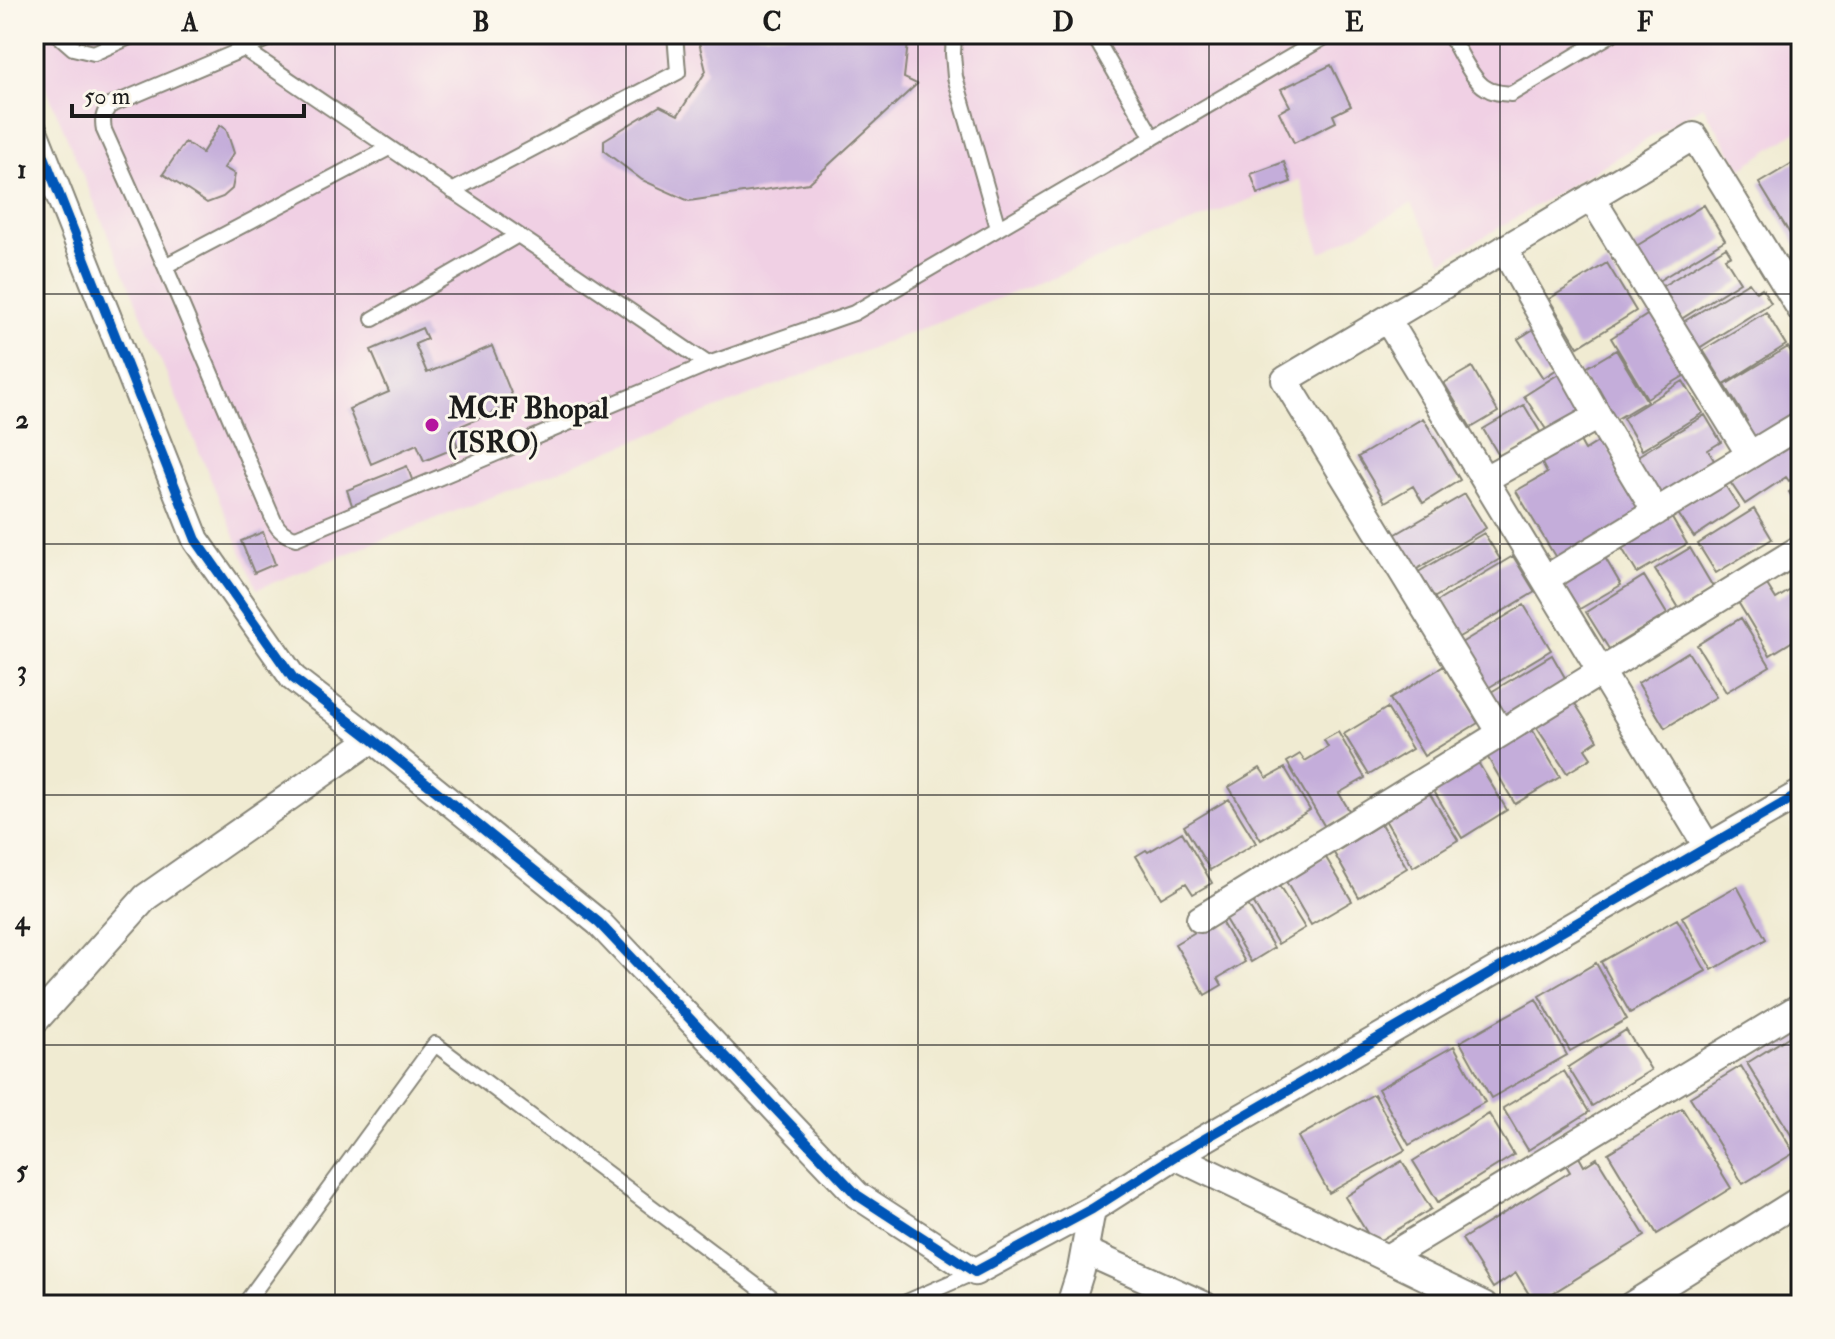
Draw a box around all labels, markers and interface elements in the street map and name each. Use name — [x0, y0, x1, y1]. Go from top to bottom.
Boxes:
text: A — [181, 7, 199, 39]
text: B — [472, 7, 490, 39]
text: C — [762, 7, 782, 39]
text: D — [1052, 7, 1074, 39]
text: E — [1345, 7, 1364, 39]
text: F — [1637, 7, 1654, 39]
scale bar — [72, 68, 304, 118]
text: 50 m — [84, 81, 131, 112]
text: 1 — [17, 154, 27, 186]
place label: MCF Bhopal (ISRO) — [447, 390, 609, 461]
text: 2 — [15, 404, 29, 436]
marker: MCF Bhopal (ISRO) — [423, 416, 441, 434]
text: 3 — [17, 655, 27, 687]
text: 4 — [14, 905, 31, 937]
text: 5 — [16, 1155, 28, 1187]

